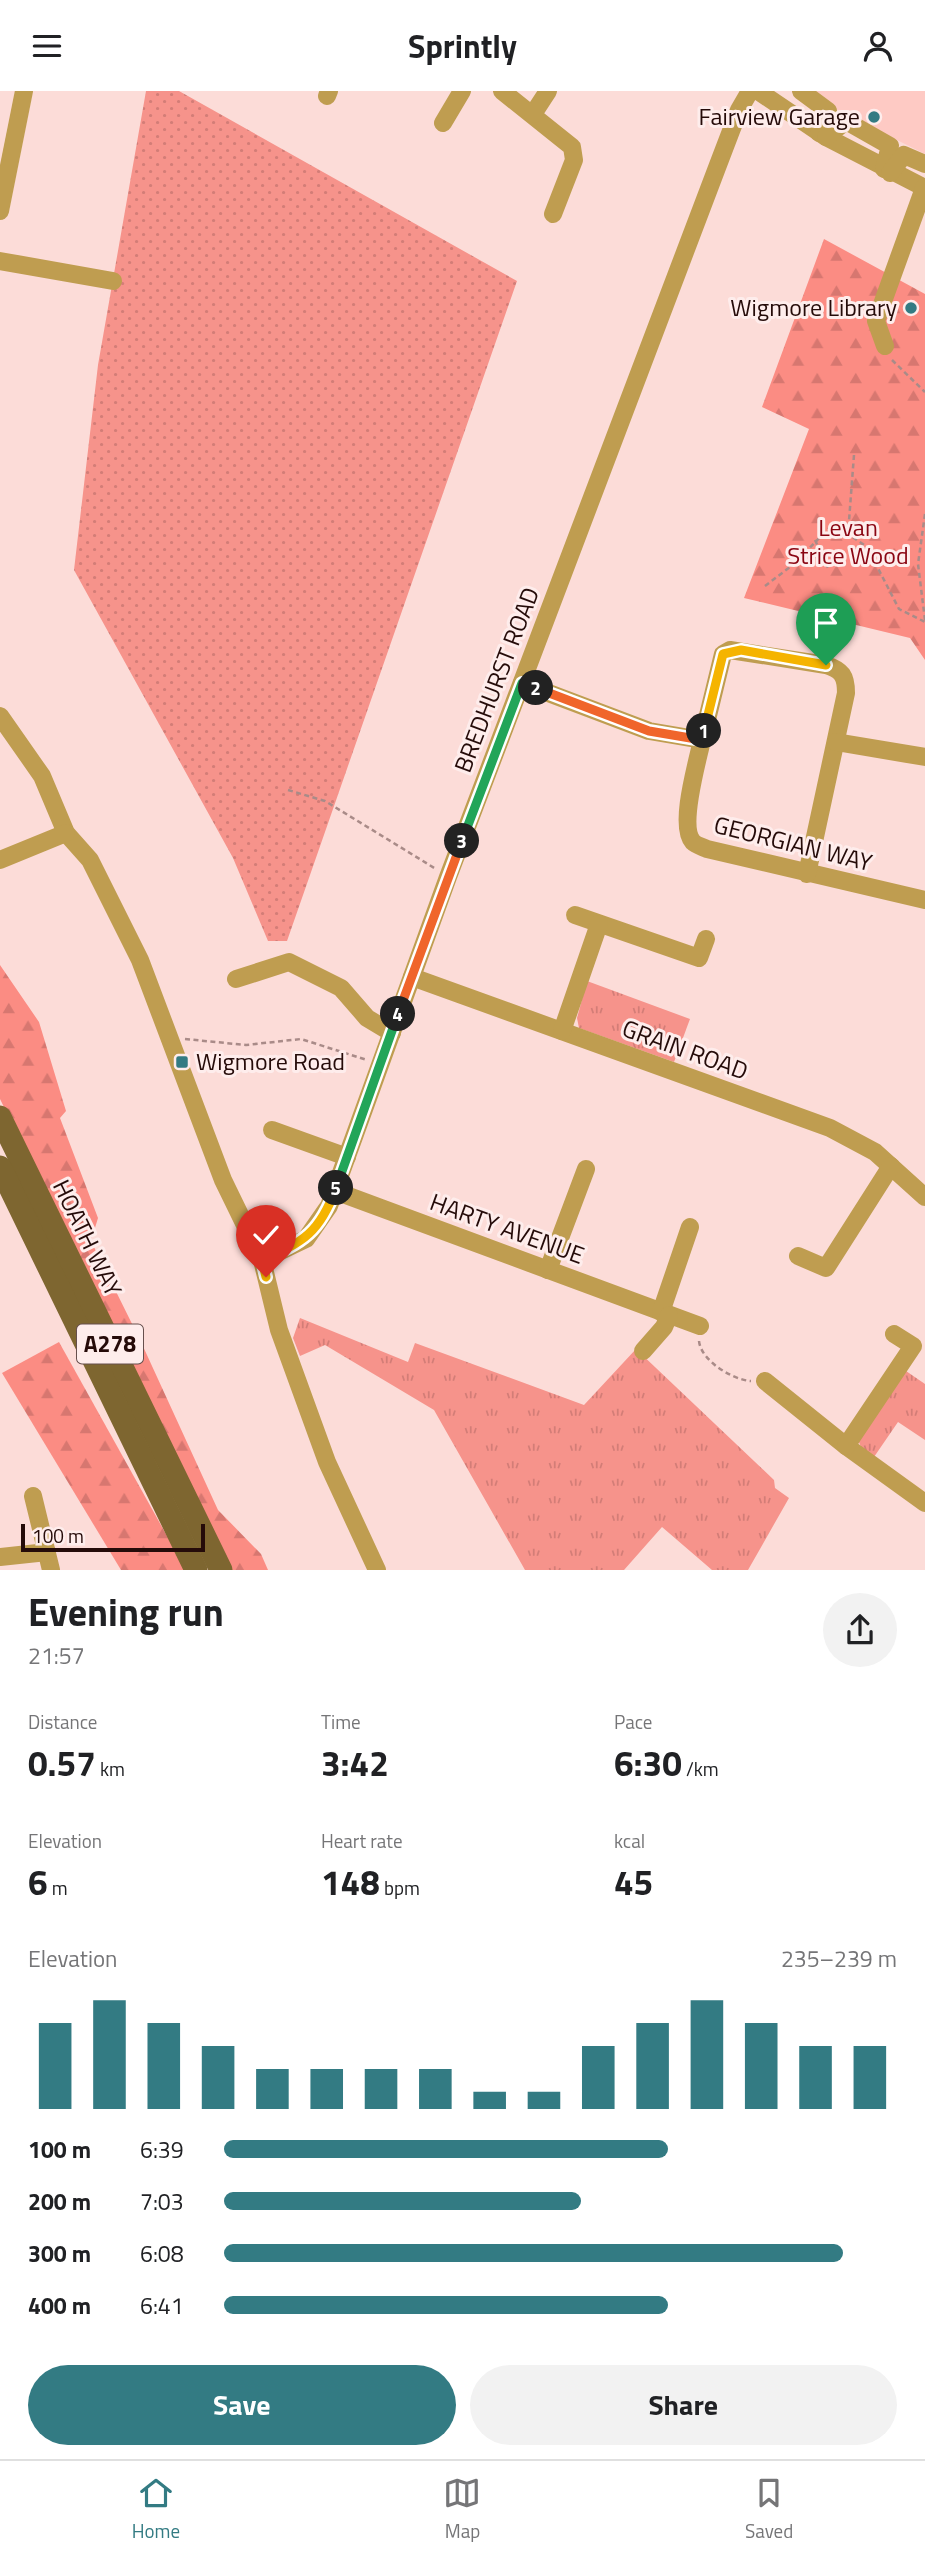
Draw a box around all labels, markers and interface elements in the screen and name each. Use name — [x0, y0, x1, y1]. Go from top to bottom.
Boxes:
text: Sprintly — [408, 22, 517, 70]
icon: menu — [28, 27, 66, 65]
icon: person — [859, 27, 897, 65]
place label: Fairview Garage — [699, 98, 860, 134]
marker: Fairview Garage — [866, 109, 882, 125]
place label: Wigmore Library — [730, 289, 897, 325]
marker: Wigmore Library — [903, 300, 919, 316]
park label: Levan Strice Wood — [787, 509, 909, 573]
street label: BREDHURST ROAD — [444, 582, 548, 777]
pin — [796, 593, 856, 665]
icon: arrive — [807, 604, 845, 642]
pin: 2 — [518, 671, 554, 705]
text: 2 — [530, 673, 541, 702]
pin: 1 — [686, 713, 722, 749]
text: 1 — [698, 716, 709, 745]
street label: GEORGIAN WAY — [710, 806, 876, 880]
pin: 3 — [444, 823, 480, 859]
text: 3 — [456, 826, 467, 855]
pin: 4 — [380, 997, 416, 1031]
text: 4 — [392, 999, 403, 1028]
street label: GRAIN ROAD — [618, 1010, 753, 1088]
place label: Wigmore Road — [196, 1043, 345, 1079]
marker: Wigmore Road — [174, 1054, 190, 1070]
pin: 5 — [318, 1171, 354, 1205]
street label: HOATH WAY — [44, 1173, 132, 1302]
text: 5 — [330, 1173, 341, 1202]
street label: HARTY AVENUE — [425, 1183, 589, 1273]
pin — [236, 1205, 296, 1277]
icon: check — [247, 1216, 285, 1254]
road number: A278 — [77, 1325, 143, 1363]
scale bar — [21, 1521, 205, 1553]
text: 100 m — [32, 1521, 84, 1550]
text: Evening run — [28, 1583, 224, 1641]
button: share — [823, 1593, 897, 1667]
text: 21:57 — [28, 1638, 85, 1673]
text: Distance — [28, 1707, 97, 1736]
text: Time — [321, 1707, 361, 1736]
text: Pace — [614, 1707, 652, 1736]
text: 0.57 — [28, 1736, 96, 1790]
text: 3:42 — [321, 1736, 389, 1790]
text: 6:30 — [614, 1736, 682, 1790]
text: km — [96, 1754, 125, 1783]
text: /km — [682, 1754, 719, 1783]
text: Elevation — [28, 1826, 102, 1855]
text: Heart rate — [321, 1826, 403, 1855]
text: kcal — [614, 1826, 645, 1855]
text: 6 — [28, 1855, 48, 1909]
text: 148 — [321, 1855, 380, 1909]
text: 45 — [614, 1855, 653, 1909]
text: m — [48, 1873, 68, 1902]
text: bpm — [380, 1873, 420, 1902]
text: Elevation — [28, 1941, 117, 1976]
text: 235–239 m — [781, 1941, 897, 1976]
text: 100 m — [28, 2132, 91, 2167]
text: 6:39 — [140, 2132, 184, 2167]
text: 200 m — [28, 2184, 91, 2219]
text: 7:03 — [140, 2184, 184, 2219]
text: 300 m — [28, 2236, 91, 2271]
text: 6:08 — [140, 2236, 184, 2271]
text: 400 m — [28, 2288, 91, 2323]
text: 6:41 — [140, 2288, 184, 2323]
button: Save — [28, 2365, 456, 2445]
button: Share — [470, 2365, 897, 2445]
tab: Home — [132, 2474, 180, 2545]
tab: Map — [443, 2474, 481, 2545]
tab: Saved — [745, 2474, 793, 2545]

